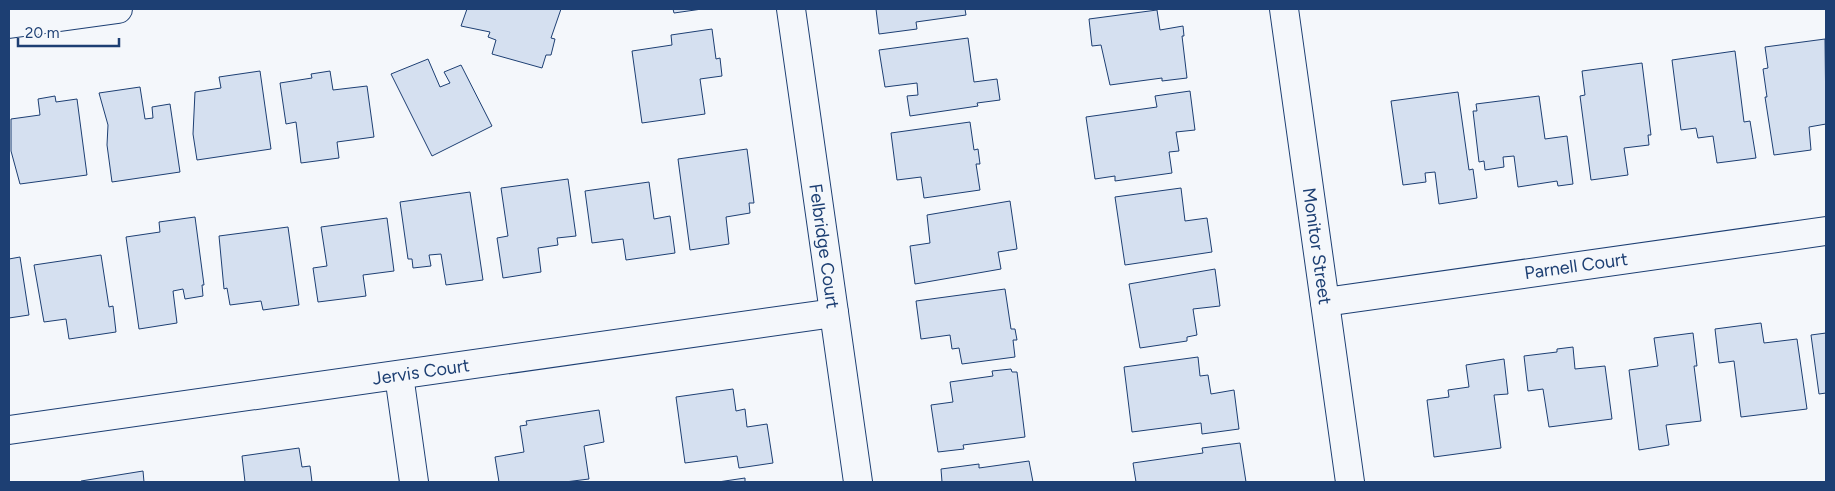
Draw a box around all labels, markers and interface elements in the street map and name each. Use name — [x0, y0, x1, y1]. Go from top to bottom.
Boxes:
scale bar — [18, 15, 119, 47]
text: 20 m — [25, 24, 59, 42]
street label: Felbridge Court — [804, 182, 844, 310]
street label: Monitor Street — [1298, 186, 1336, 306]
street label: Parnell Court — [1523, 248, 1629, 284]
street label: Jervis Court — [371, 354, 471, 390]

